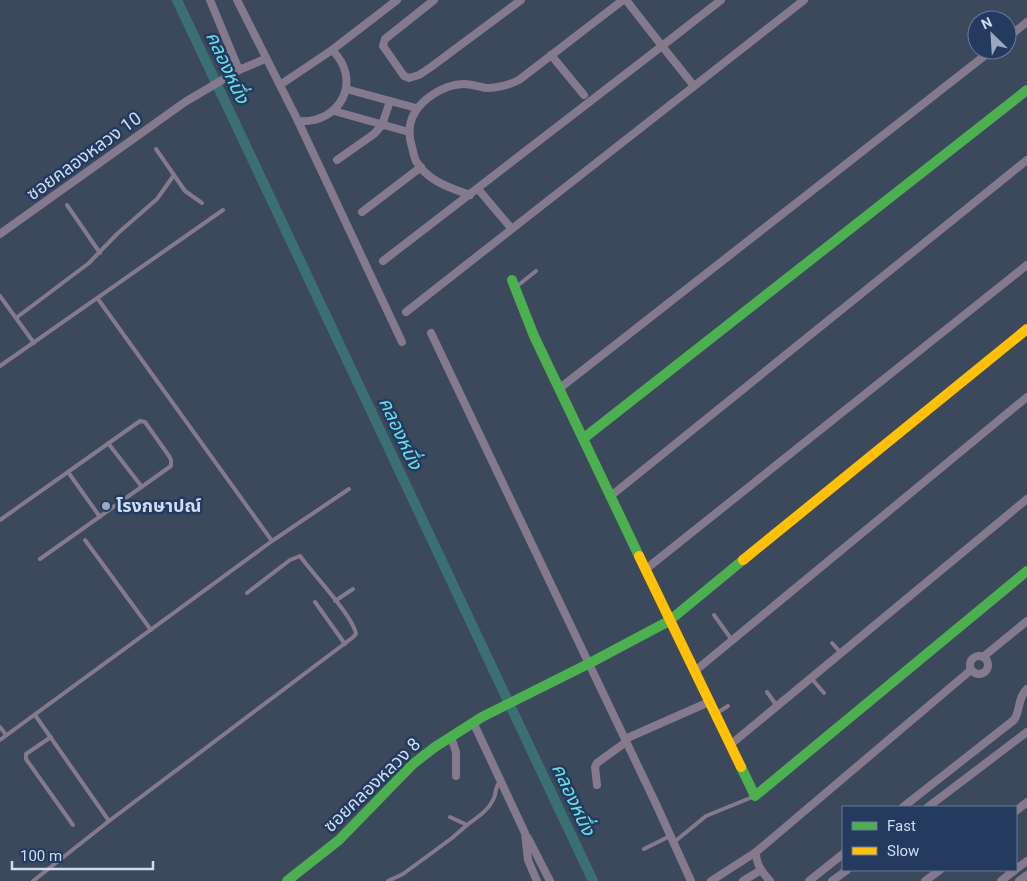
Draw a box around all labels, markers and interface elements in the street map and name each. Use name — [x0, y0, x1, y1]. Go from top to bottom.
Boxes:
north arrow — [967, 10, 1017, 60]
text: N — [979, 14, 994, 33]
water label: คลองหนึ่ง — [201, 27, 256, 108]
street label: ซอยคลองหลวง 10 — [22, 107, 145, 204]
water label: คลองหนึ่ง — [374, 393, 429, 474]
place label: โรงกษาปณ์ — [116, 495, 201, 516]
marker: โรงกษาปณ์ — [100, 500, 112, 512]
street label: ซอยคลองหลวง 8 — [319, 733, 424, 836]
water label: คลองหนึ่ง — [547, 759, 602, 840]
legend — [842, 806, 1017, 871]
text: Fast — [887, 817, 916, 835]
scale bar — [12, 838, 154, 870]
text: Slow — [887, 842, 919, 860]
text: 100 m — [20, 847, 62, 865]

